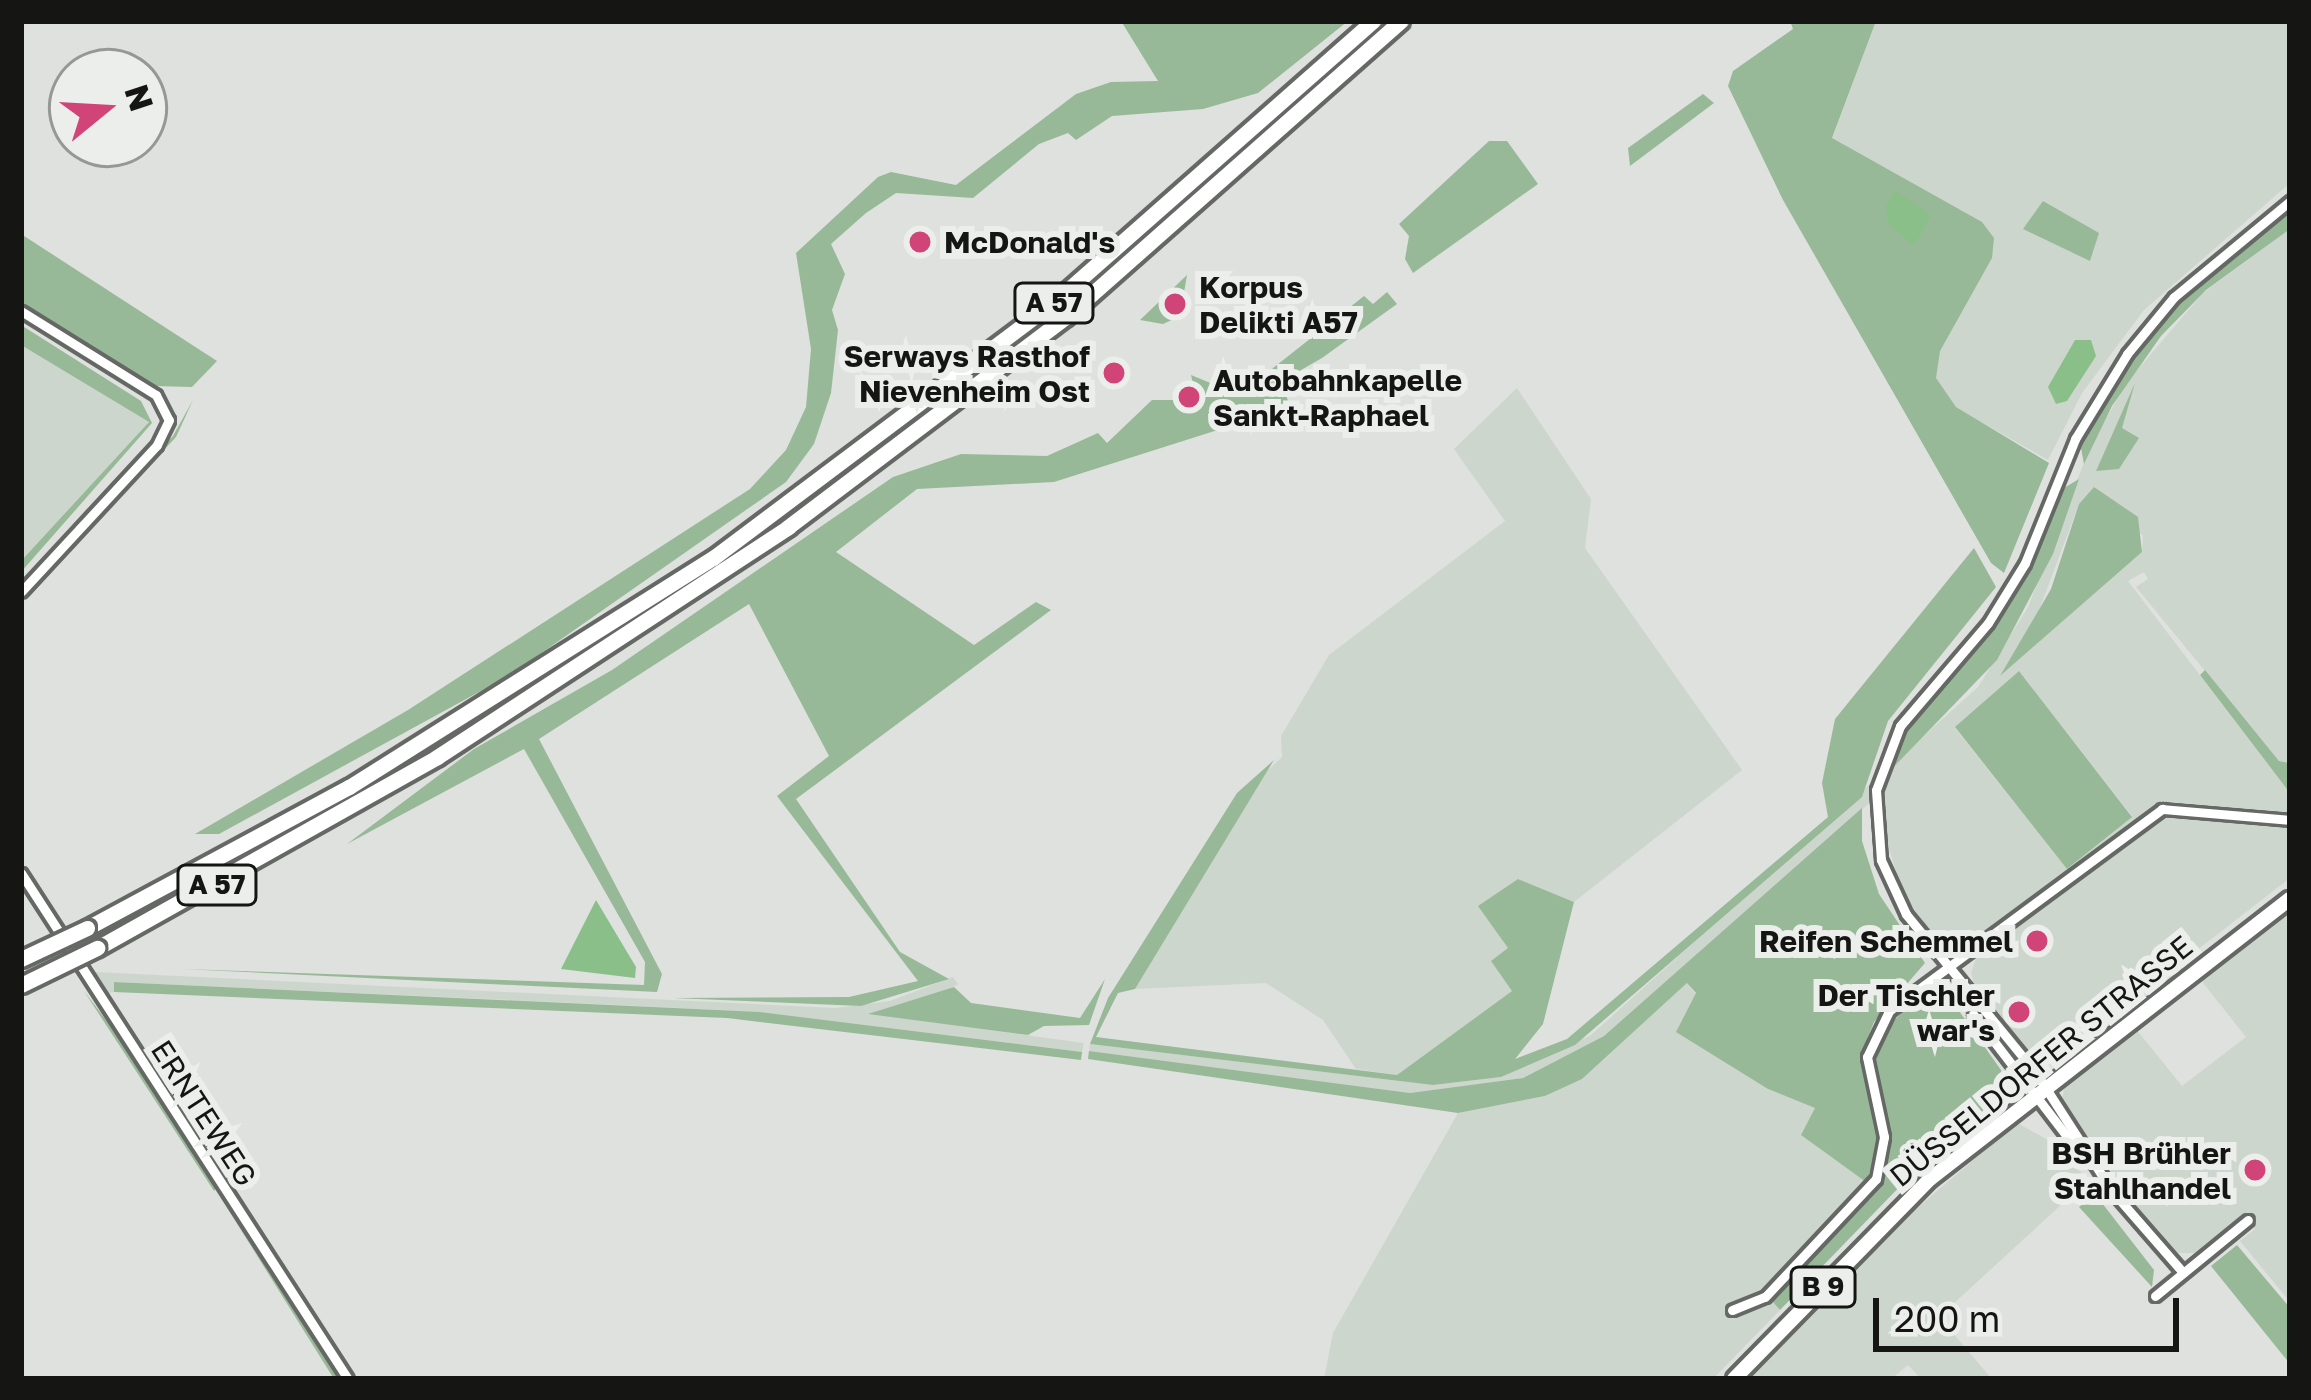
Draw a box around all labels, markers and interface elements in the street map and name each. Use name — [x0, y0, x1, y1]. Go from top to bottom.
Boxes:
north arrow — [48, 48, 168, 168]
text: N — [117, 80, 162, 116]
place label: McDonald's — [944, 224, 1115, 260]
marker: McDonald's — [907, 229, 933, 255]
place label: Korpus Delikti A57 — [1199, 269, 1358, 340]
road number: A 57 — [1012, 282, 1096, 324]
marker: Korpus Delikti A57 — [1162, 291, 1188, 317]
place label: Serways Rasthof Nievenheim Ost — [843, 338, 1090, 409]
marker: Serways Rasthof Nievenheim Ost — [1101, 360, 1127, 386]
place label: Autobahnkapelle Sankt-Raphael — [1213, 362, 1462, 433]
marker: Autobahnkapelle Sankt-Raphael — [1176, 384, 1202, 410]
road number: A 57 — [175, 864, 259, 906]
place label: Reifen Schemmel — [1759, 923, 2013, 959]
street label: DÜSSELDORFER STRASSE — [1883, 928, 2199, 1194]
marker: Reifen Schemmel — [2024, 928, 2050, 954]
place label: Der Tischler war's — [1817, 977, 1995, 1048]
marker: Der Tischler war's — [2006, 999, 2032, 1025]
street label: ERNTEWEG — [144, 1033, 264, 1193]
place label: BSH Brühler Stahlhandel — [2051, 1135, 2231, 1206]
marker: BSH Brühler Stahlhandel — [2242, 1157, 2268, 1183]
road number: B 9 — [1787, 1266, 1859, 1308]
scale bar — [1879, 1274, 2185, 1348]
text: 200 m — [1894, 1297, 2000, 1340]

